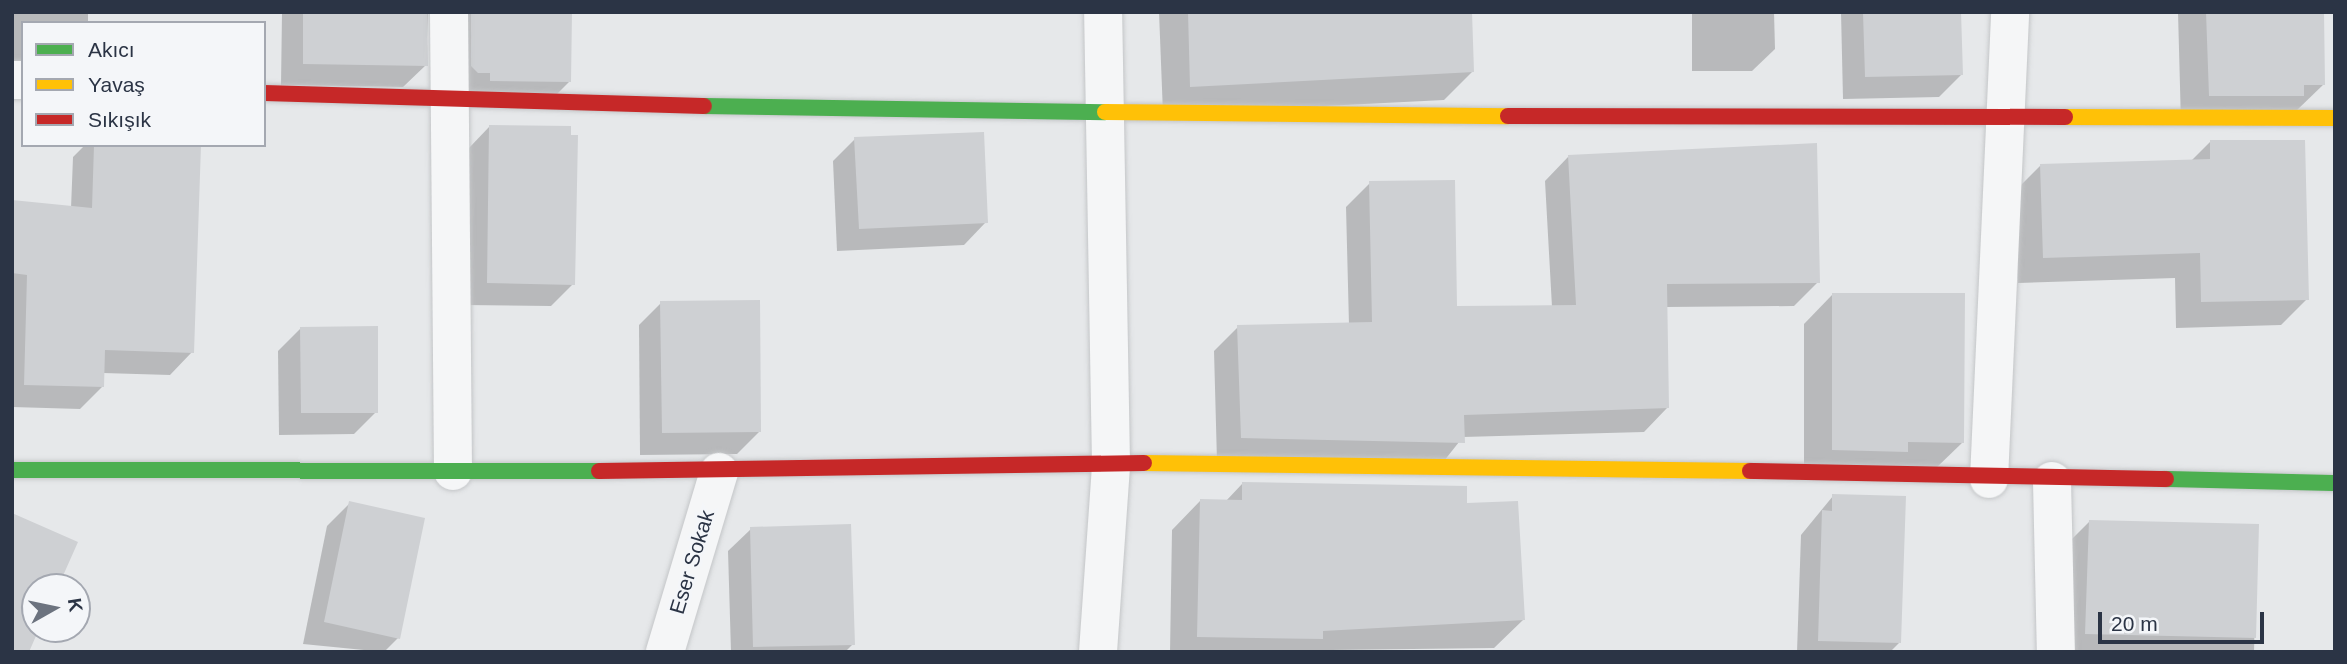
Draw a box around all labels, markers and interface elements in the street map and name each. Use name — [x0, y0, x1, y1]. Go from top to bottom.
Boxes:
legend — [21, 21, 266, 147]
text: Akıcı — [88, 38, 135, 61]
text: Yavaş — [88, 73, 145, 96]
text: Sıkışık — [88, 108, 151, 131]
street label: Eser Sokak — [664, 507, 720, 617]
north arrow — [21, 573, 91, 643]
text: K — [64, 597, 87, 613]
scale bar — [2102, 598, 2268, 642]
text: 20 m — [2111, 612, 2158, 635]

